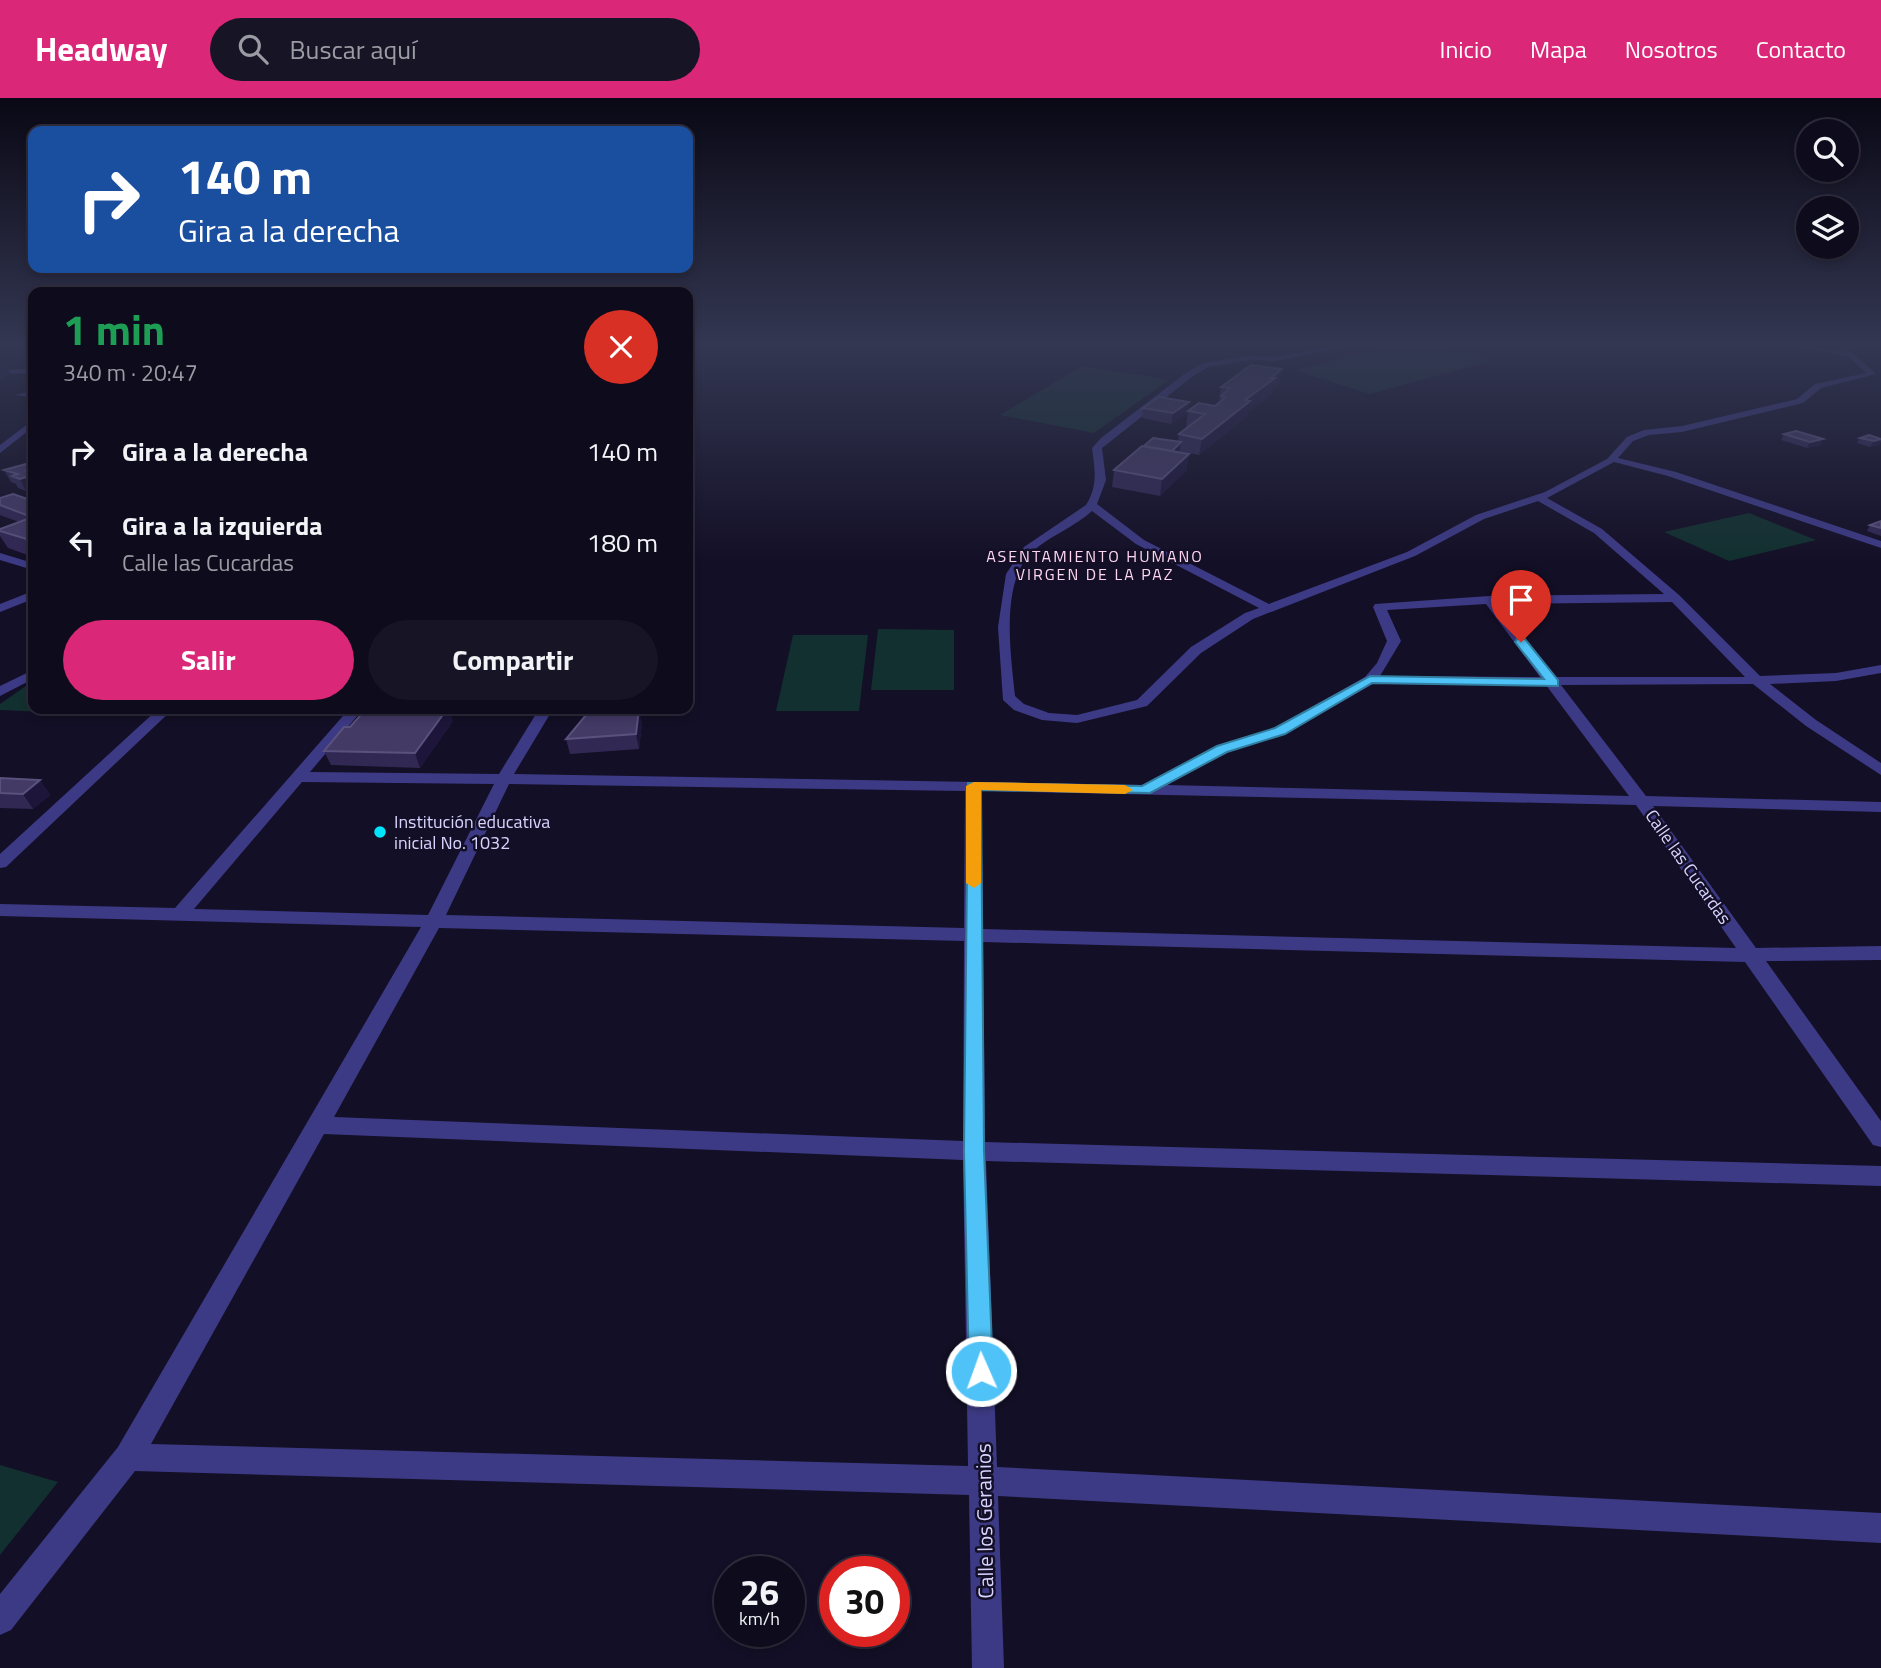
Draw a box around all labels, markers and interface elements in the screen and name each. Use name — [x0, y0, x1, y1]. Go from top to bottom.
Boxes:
search box — [210, 18, 700, 81]
text: Headway — [35, 24, 168, 74]
icon: search — [234, 30, 272, 68]
text: Buscar aquí — [290, 30, 417, 69]
text: Inicio — [1440, 31, 1492, 67]
text: Mapa — [1530, 31, 1587, 67]
text: Nosotros — [1625, 31, 1718, 67]
text: Contacto — [1756, 31, 1846, 67]
map controls — [1796, 119, 1859, 259]
button: search — [1796, 119, 1859, 182]
text: 140 m — [178, 138, 312, 213]
icon: right — [63, 154, 154, 245]
button: layers — [1796, 196, 1859, 259]
text: Gira a la derecha — [178, 206, 400, 254]
text: 1 min — [63, 297, 165, 361]
button: close — [584, 310, 658, 384]
text: 340 m · 20:47 — [63, 355, 198, 390]
text: Gira a la derecha — [122, 432, 308, 471]
text: 140 m — [587, 432, 658, 471]
icon: right — [63, 433, 101, 471]
text: Gira a la izquierda — [122, 506, 323, 545]
text: 180 m — [587, 523, 658, 562]
icon: left — [63, 524, 101, 562]
district label: ASENTAMIENTO HUMANO VIRGEN DE LA PAZ — [986, 544, 1204, 586]
text: Calle las Cucardas — [122, 545, 294, 580]
pin — [1491, 570, 1551, 642]
icon: arrive — [1502, 581, 1540, 619]
button: Salir — [63, 620, 354, 700]
button: Compartir — [368, 620, 658, 700]
street label: Calle las Cucardas — [1639, 804, 1738, 930]
place label: Institución educativa inicial No. 1032 — [394, 808, 550, 856]
marker: Institución educativa inicial No. 1032 — [372, 824, 388, 840]
position arrow — [944, 1334, 1018, 1408]
street label: Calle los Geranios — [967, 1443, 1001, 1599]
speed limit sign: 30 — [819, 1556, 910, 1647]
text: 26 — [740, 1565, 779, 1619]
text: km/h — [739, 1605, 780, 1632]

